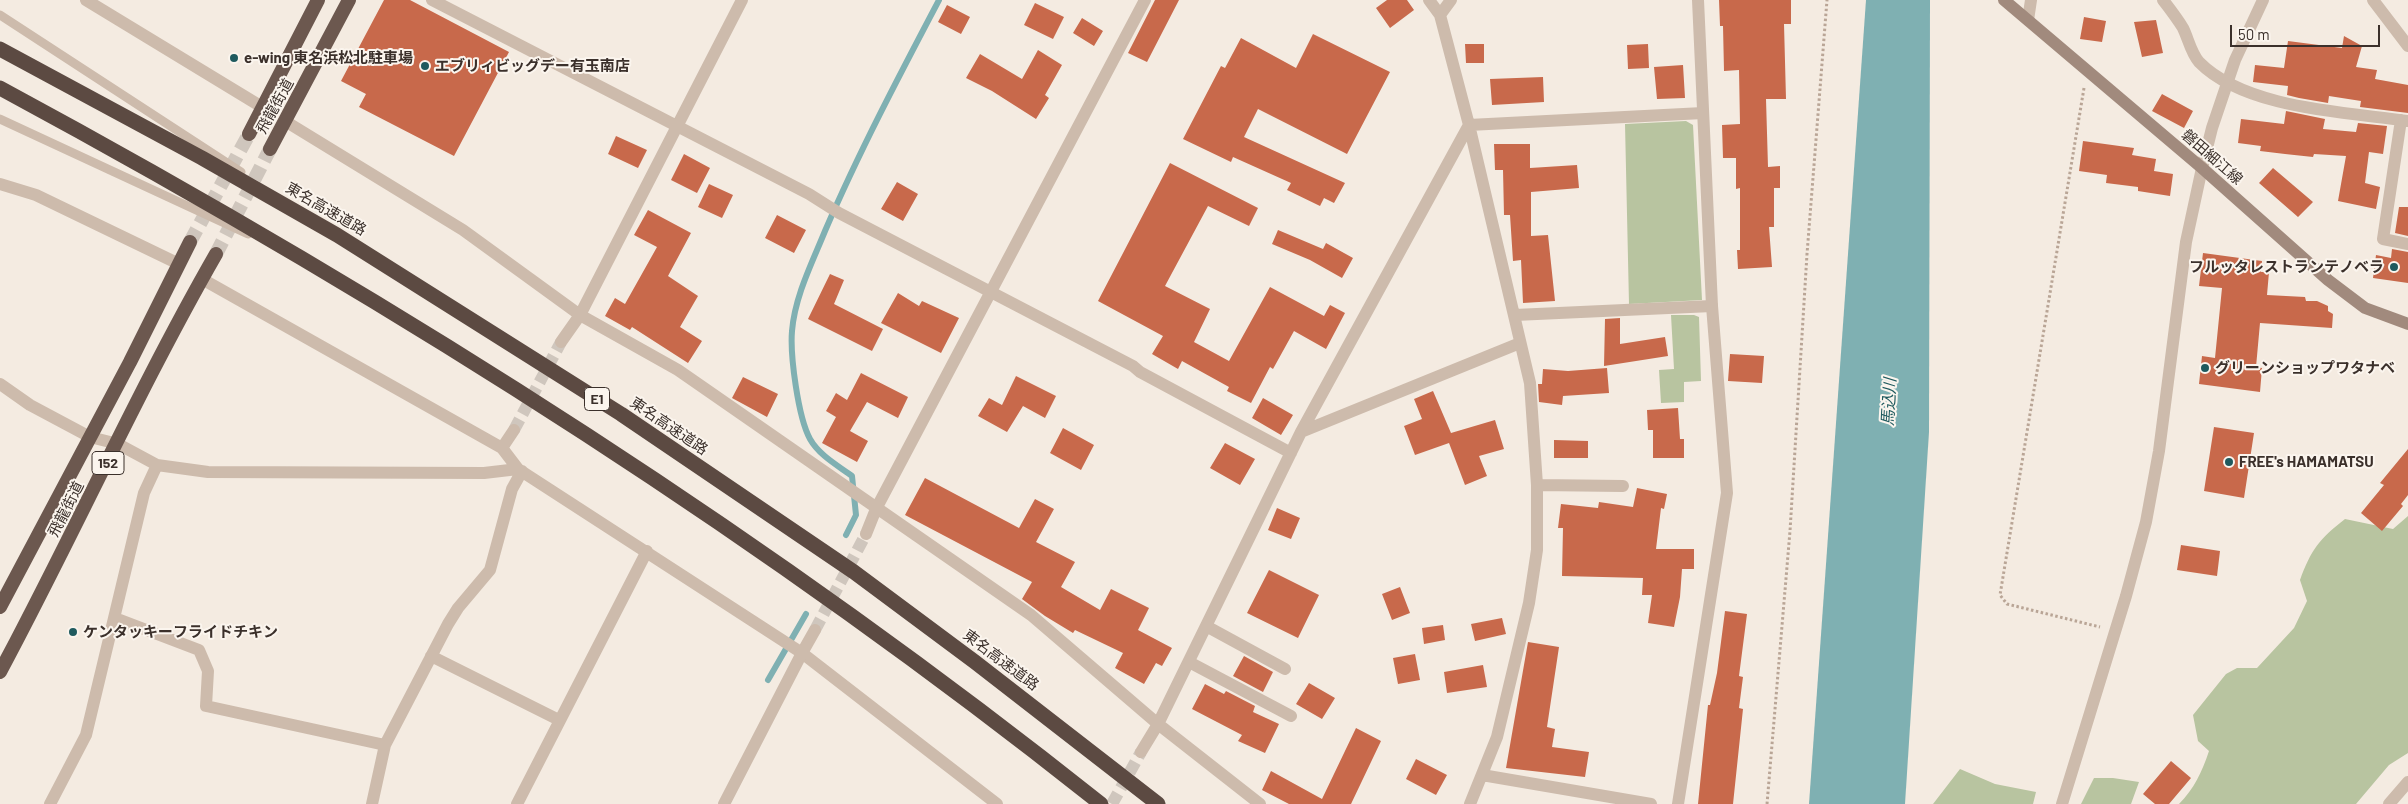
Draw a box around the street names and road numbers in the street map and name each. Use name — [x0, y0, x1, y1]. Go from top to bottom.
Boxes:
street label: 飛龍街道 — [253, 75, 297, 137]
street label: 磐田細江線 — [2178, 126, 2246, 188]
street label: 東名高速道路 — [283, 179, 369, 239]
road number: E1 — [584, 388, 610, 410]
street label: 東名高速道路 — [627, 393, 711, 459]
road number: 152 — [92, 452, 124, 474]
street label: 飛龍街道 — [44, 478, 88, 540]
street label: 東名高速道路 — [960, 626, 1042, 694]

